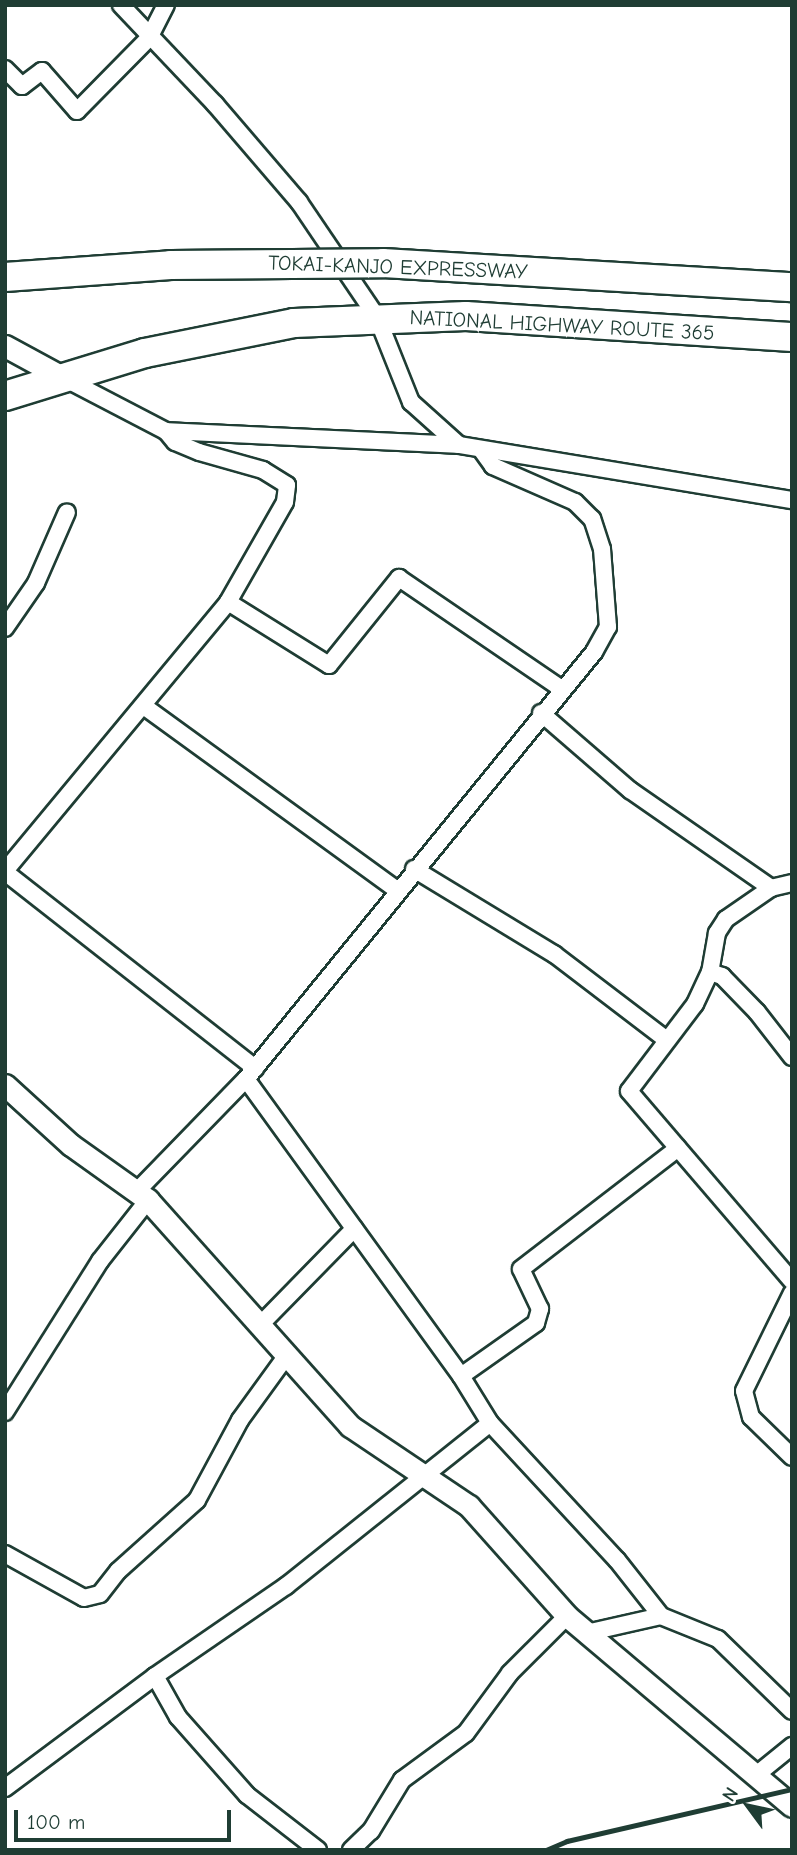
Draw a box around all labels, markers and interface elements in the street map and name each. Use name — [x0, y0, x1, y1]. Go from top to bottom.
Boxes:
street label: TOKAI-KANJO EXPRESSWAY — [268, 250, 528, 284]
street label: NATIONAL HIGHWAY ROUTE 365 — [409, 304, 715, 346]
north arrow — [713, 1771, 783, 1841]
text: N — [718, 1783, 743, 1806]
scale bar — [18, 1796, 234, 1840]
text: 100 m — [27, 1810, 85, 1834]

